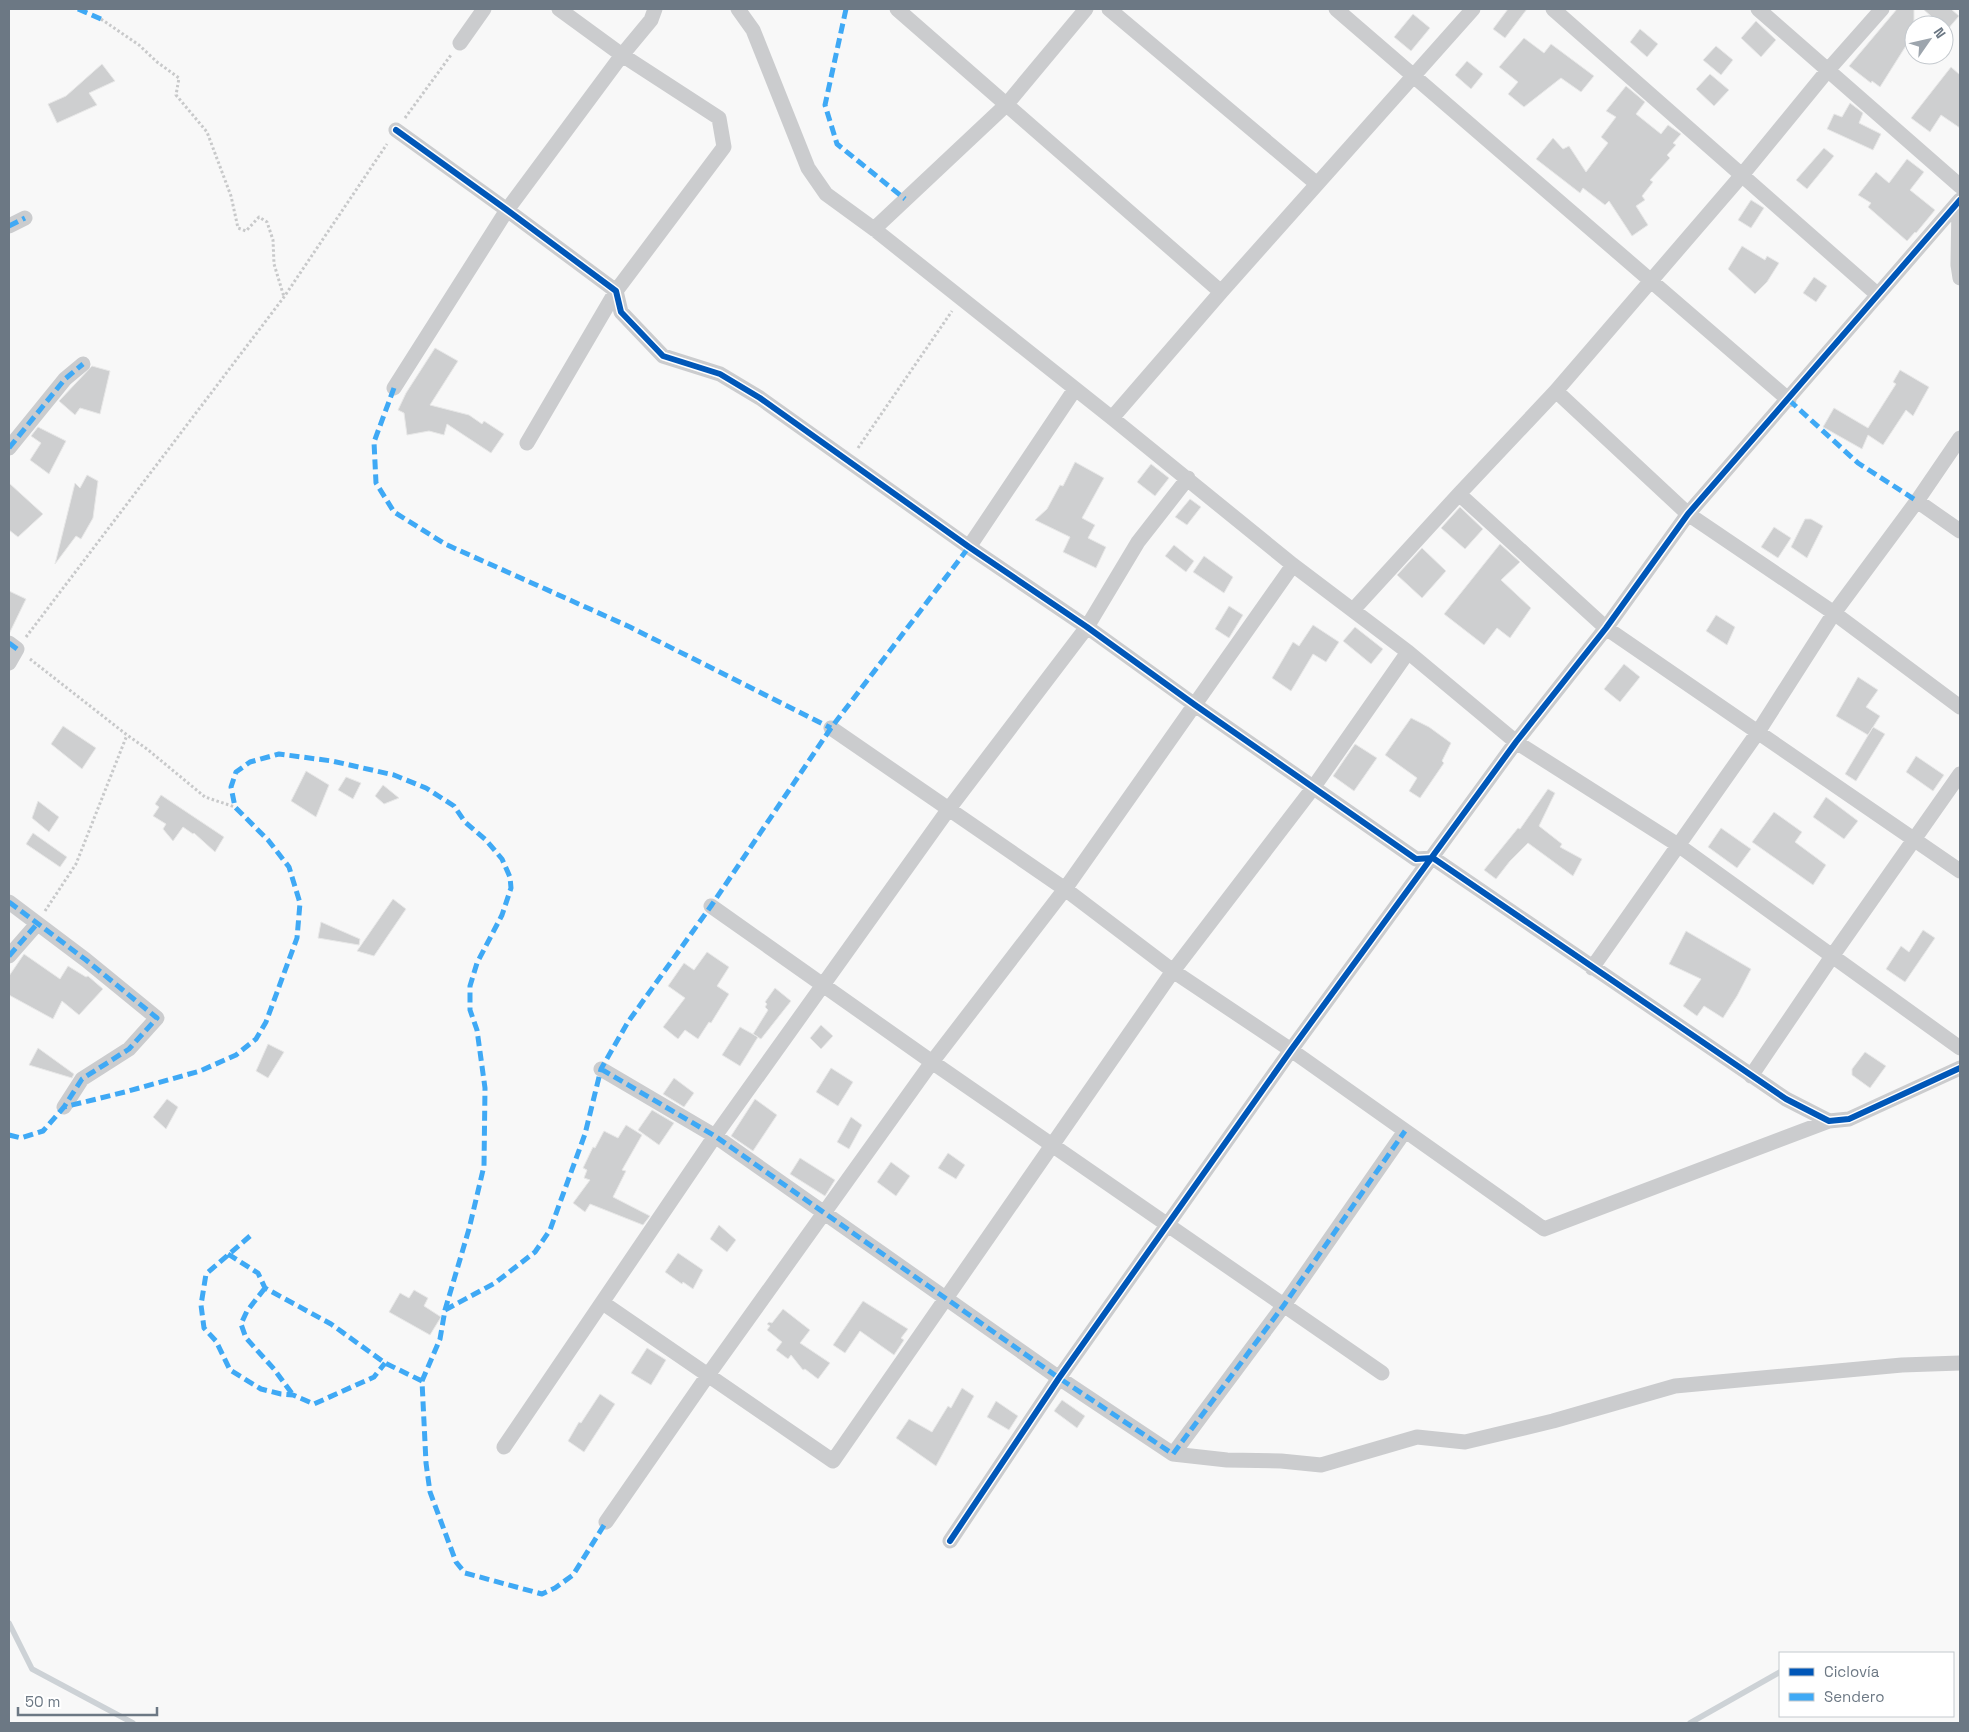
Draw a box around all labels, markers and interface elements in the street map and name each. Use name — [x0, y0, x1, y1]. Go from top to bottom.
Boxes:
north arrow — [1904, 15, 1954, 65]
text: N — [1930, 24, 1950, 42]
legend — [1779, 1652, 1954, 1717]
text: Ciclovía — [1824, 1662, 1880, 1681]
scale bar — [18, 1684, 156, 1716]
text: Sendero — [1824, 1687, 1884, 1706]
text: 50 m — [25, 1692, 60, 1711]

